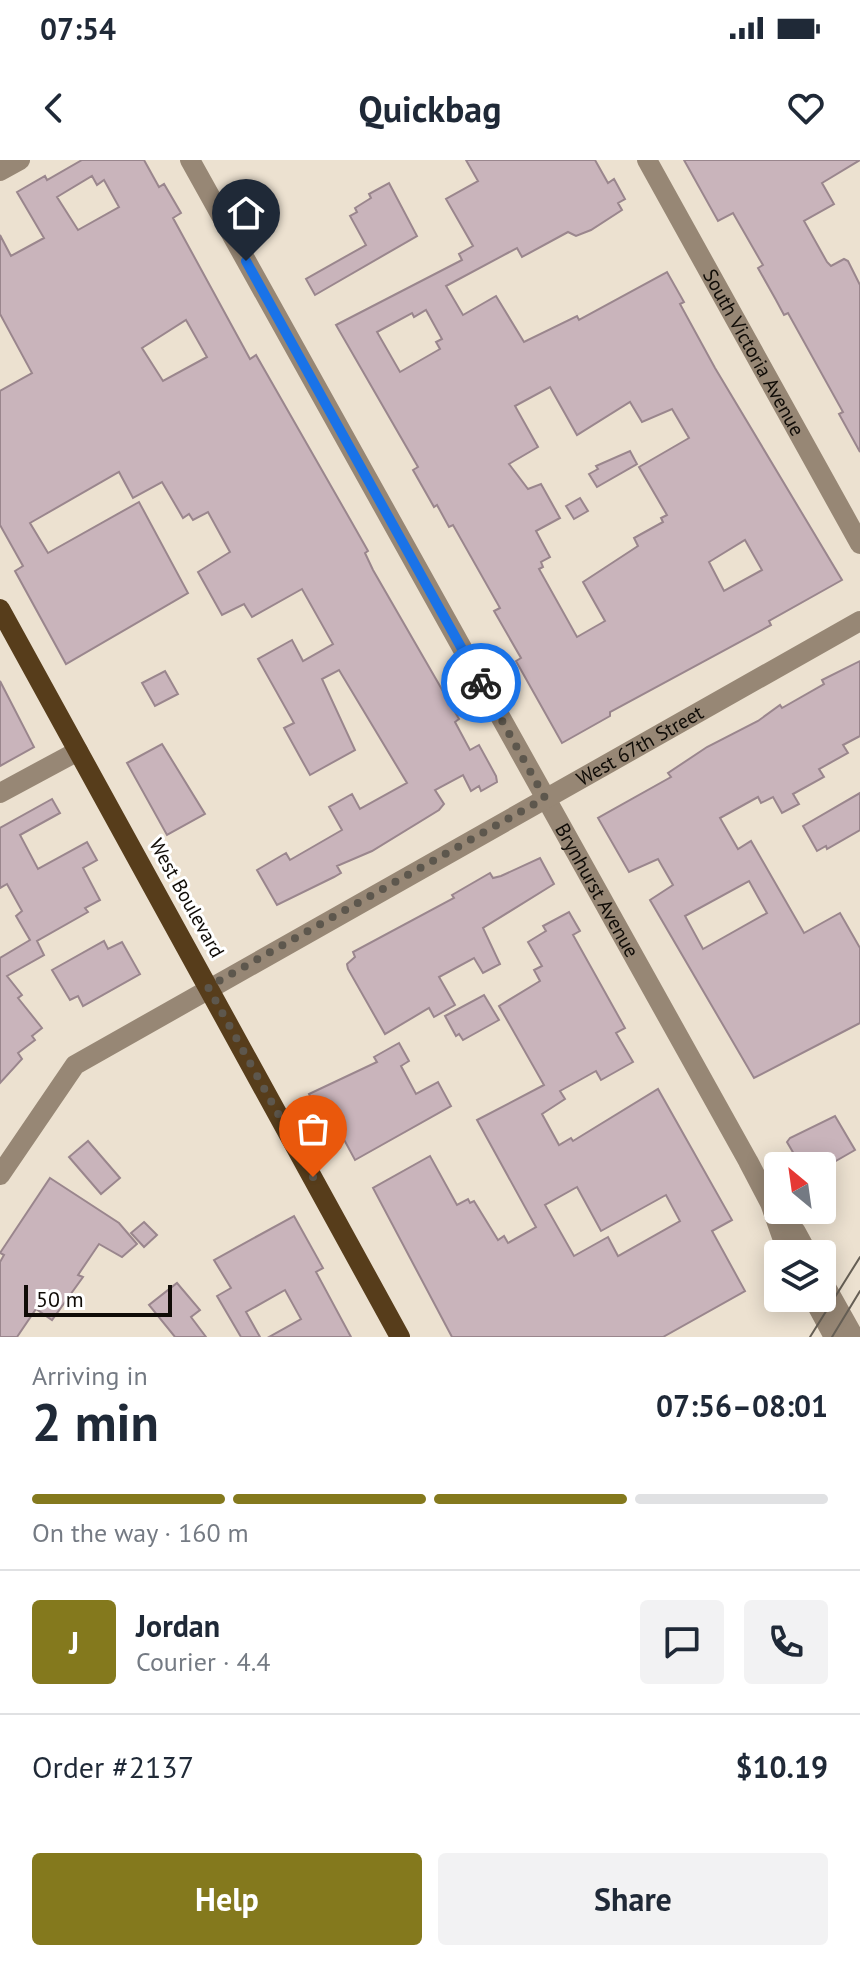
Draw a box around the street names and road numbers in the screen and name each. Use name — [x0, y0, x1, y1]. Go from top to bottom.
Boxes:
street label: South Victoria Avenue — [697, 264, 810, 440]
street label: West 67th Street — [572, 699, 708, 792]
street label: Brynhurst Avenue — [549, 818, 645, 962]
street label: West Boulevard — [144, 834, 230, 962]

